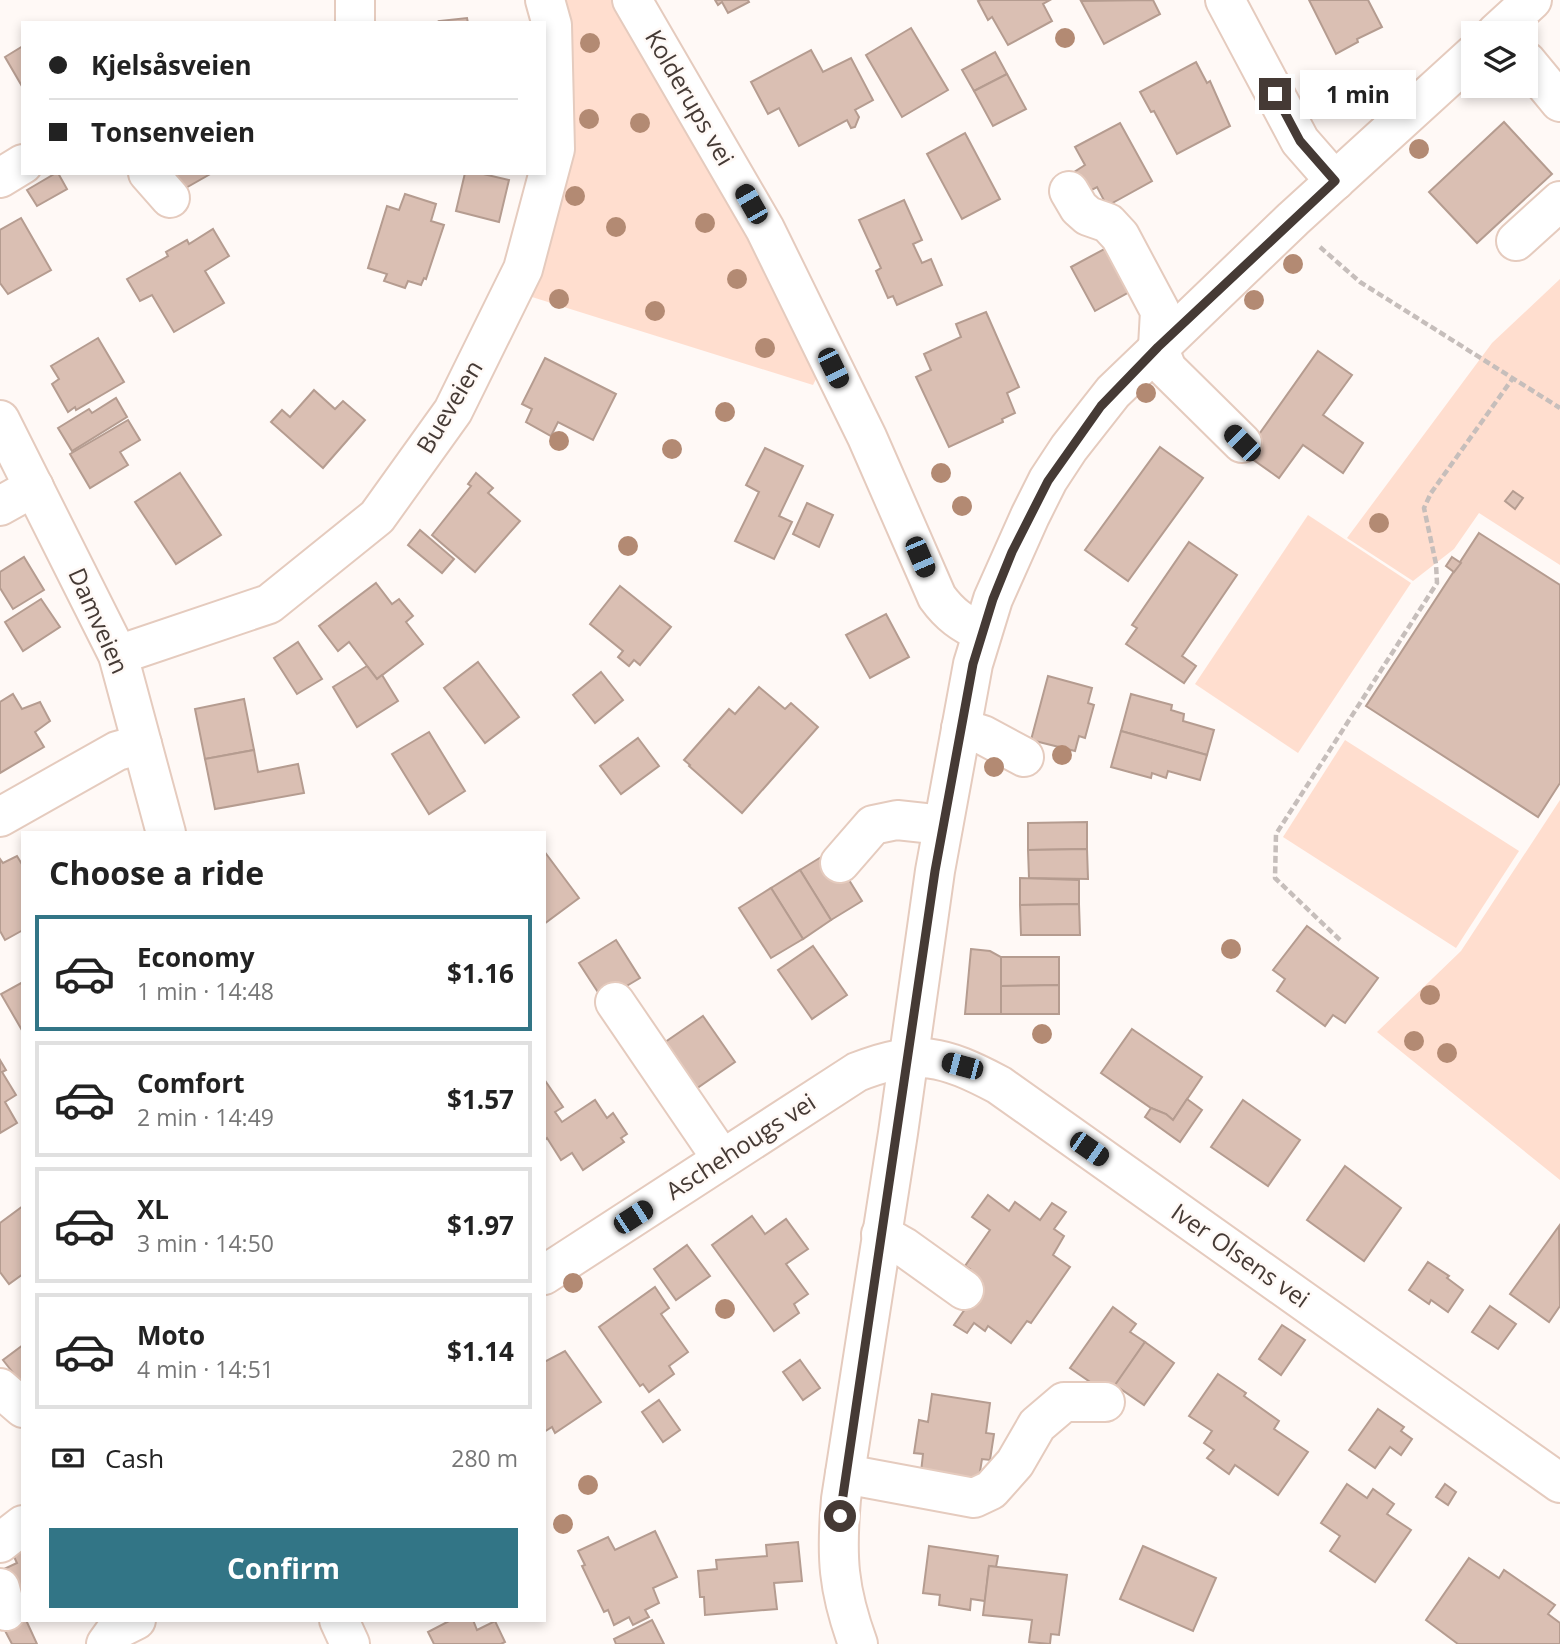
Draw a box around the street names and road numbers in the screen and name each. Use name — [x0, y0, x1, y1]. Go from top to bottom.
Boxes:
street label: Kolderups vei — [638, 23, 743, 171]
street label: Bueveien — [408, 353, 489, 459]
street label: Damveien — [61, 562, 137, 679]
street label: Aschehougs vei — [659, 1085, 821, 1207]
street label: Iver Olsens vei — [1165, 1195, 1317, 1315]

